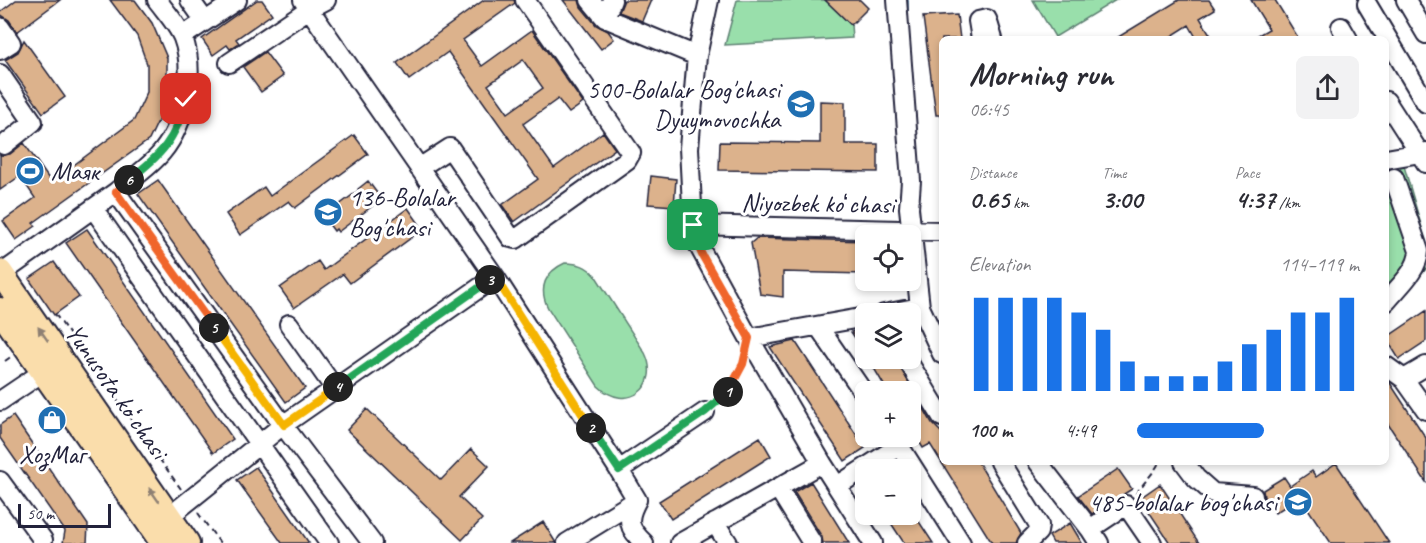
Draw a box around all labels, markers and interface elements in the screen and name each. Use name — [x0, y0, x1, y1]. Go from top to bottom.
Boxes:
text: Morning run — [969, 53, 1113, 95]
button: share — [1296, 56, 1359, 119]
pin — [160, 73, 211, 124]
place label: 500-Bolalar Bog'chasi Dyuymovochka — [587, 73, 783, 136]
icon: check — [169, 82, 202, 115]
school or university icon: 500-Bolalar Bog'chasi Dyuymovochka — [785, 88, 817, 120]
text: 06:45 — [969, 97, 1009, 122]
sports icon: Маяк — [14, 155, 46, 187]
place label: Маяк — [51, 155, 101, 188]
text: Distance — [969, 163, 1017, 183]
text: Time — [1102, 163, 1126, 183]
text: Pace — [1235, 163, 1260, 183]
pin: 6 — [114, 165, 144, 195]
text: 6 — [125, 170, 133, 190]
place label: 136-Bolalar Bog'chasi — [349, 181, 457, 244]
text: 0.65 — [969, 183, 1009, 216]
text: 3:00 — [1102, 183, 1142, 216]
text: 4:37 — [1235, 183, 1275, 216]
street label: Niyozbek koʻchasi — [741, 186, 898, 221]
text: km — [1009, 193, 1029, 213]
text: /km — [1275, 193, 1300, 213]
school or university icon: 136-Bolalar Bog'chasi — [312, 196, 344, 228]
pin — [667, 199, 718, 250]
icon: arrive — [676, 208, 709, 241]
map controls — [855, 225, 921, 525]
button: locate — [855, 225, 921, 291]
text: Elevation — [969, 252, 1031, 277]
text: 114–119 m — [1280, 252, 1359, 277]
pin: 3 — [475, 265, 505, 295]
text: 3 — [486, 270, 494, 290]
button: layers — [855, 303, 921, 369]
pin: 5 — [199, 313, 229, 343]
street label: Yunusota koʻchasi — [58, 317, 177, 468]
text: 5 — [211, 318, 217, 338]
one-way arrow — [37, 327, 49, 343]
pin: 4 — [323, 372, 353, 402]
text: 4 — [334, 377, 342, 397]
pin: 1 — [713, 377, 743, 407]
button: + — [855, 381, 921, 447]
text: 1 — [724, 382, 732, 402]
shop icon: ХозМаг — [36, 404, 68, 436]
pin: 2 — [576, 413, 606, 443]
text: 2 — [587, 418, 595, 438]
text: 100 m — [969, 418, 1012, 443]
text: 4:49 — [1065, 418, 1096, 443]
place label: ХозМаг — [19, 438, 89, 472]
button: − — [855, 459, 921, 525]
place label: 485-bolalar bog'chasi — [1089, 486, 1280, 519]
school or university icon: 485-bolalar bog'chasi — [1282, 486, 1314, 518]
one-way arrow — [149, 487, 160, 503]
scale bar — [18, 501, 111, 528]
text: 50 m — [27, 504, 54, 524]

